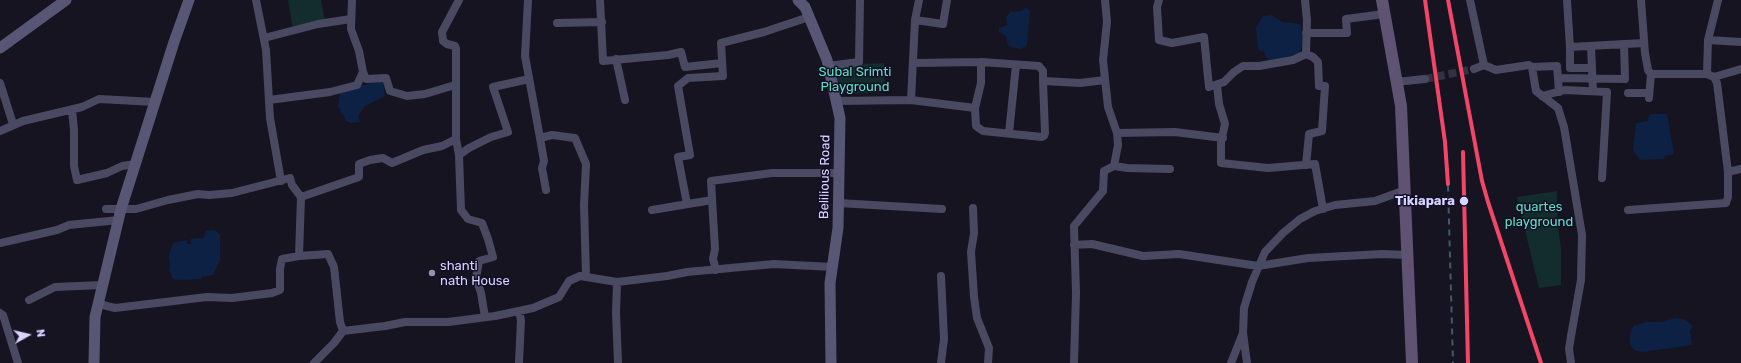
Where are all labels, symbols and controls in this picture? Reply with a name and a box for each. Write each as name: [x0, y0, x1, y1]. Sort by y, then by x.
park label: Subal Srimti Playground: [818, 64, 892, 95]
street label: Belilious Road: [816, 135, 834, 219]
place label: Tikiapara: [1395, 193, 1455, 209]
marker: Tikiapara: [1458, 195, 1470, 207]
park label: quartes playground: [1505, 199, 1573, 230]
place label: shanti nath House: [440, 258, 510, 289]
marker: shanti nath House: [427, 268, 437, 278]
north arrow: [8, 315, 48, 355]
text: N: [33, 328, 47, 338]

